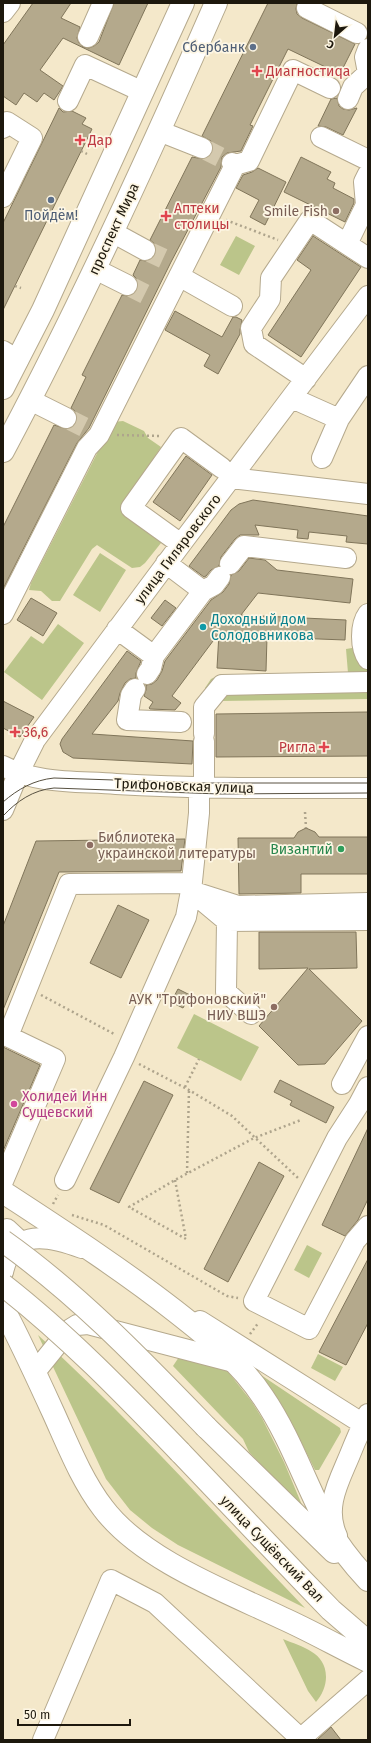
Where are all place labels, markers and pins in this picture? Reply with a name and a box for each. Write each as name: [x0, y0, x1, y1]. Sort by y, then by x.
place label: Сбербанк: [182, 39, 246, 56]
marker: Сбербанк: [248, 42, 258, 52]
place label: Диагностиqа: [265, 63, 350, 80]
marker: Диагностиqа: [251, 65, 263, 77]
place label: Дар: [87, 132, 113, 149]
marker: Дар: [75, 135, 85, 145]
marker: Пойдём!: [46, 195, 56, 205]
place label: Аптеки столицы: [174, 200, 230, 233]
place label: Smile Fish: [264, 203, 328, 220]
marker: Smile Fish: [331, 206, 341, 216]
place label: Пойдём!: [24, 207, 78, 224]
marker: Аптеки столицы: [161, 211, 171, 221]
place label: Доходный дом Солодовникова: [210, 611, 314, 644]
marker: Доходный дом Солодовникова: [198, 622, 208, 632]
place label: 36,6: [23, 724, 48, 741]
marker: 36,6: [10, 727, 20, 737]
place label: Ригла: [279, 739, 316, 756]
marker: Ригла: [319, 742, 329, 752]
place label: Библиотека украинской литературы: [98, 829, 256, 862]
marker: Библиотека украинской литературы: [85, 840, 95, 850]
place label: Византий: [270, 841, 333, 858]
marker: Византий: [336, 844, 346, 854]
place label: АУК "Трифоновский" НИУ ВШЭ: [129, 991, 266, 1024]
marker: АУК "Трифоновский" НИУ ВШЭ: [269, 1002, 279, 1012]
place label: Холидей Инн Сущевский: [22, 1088, 108, 1121]
marker: Холидей Инн Сущевский: [9, 1099, 19, 1109]

